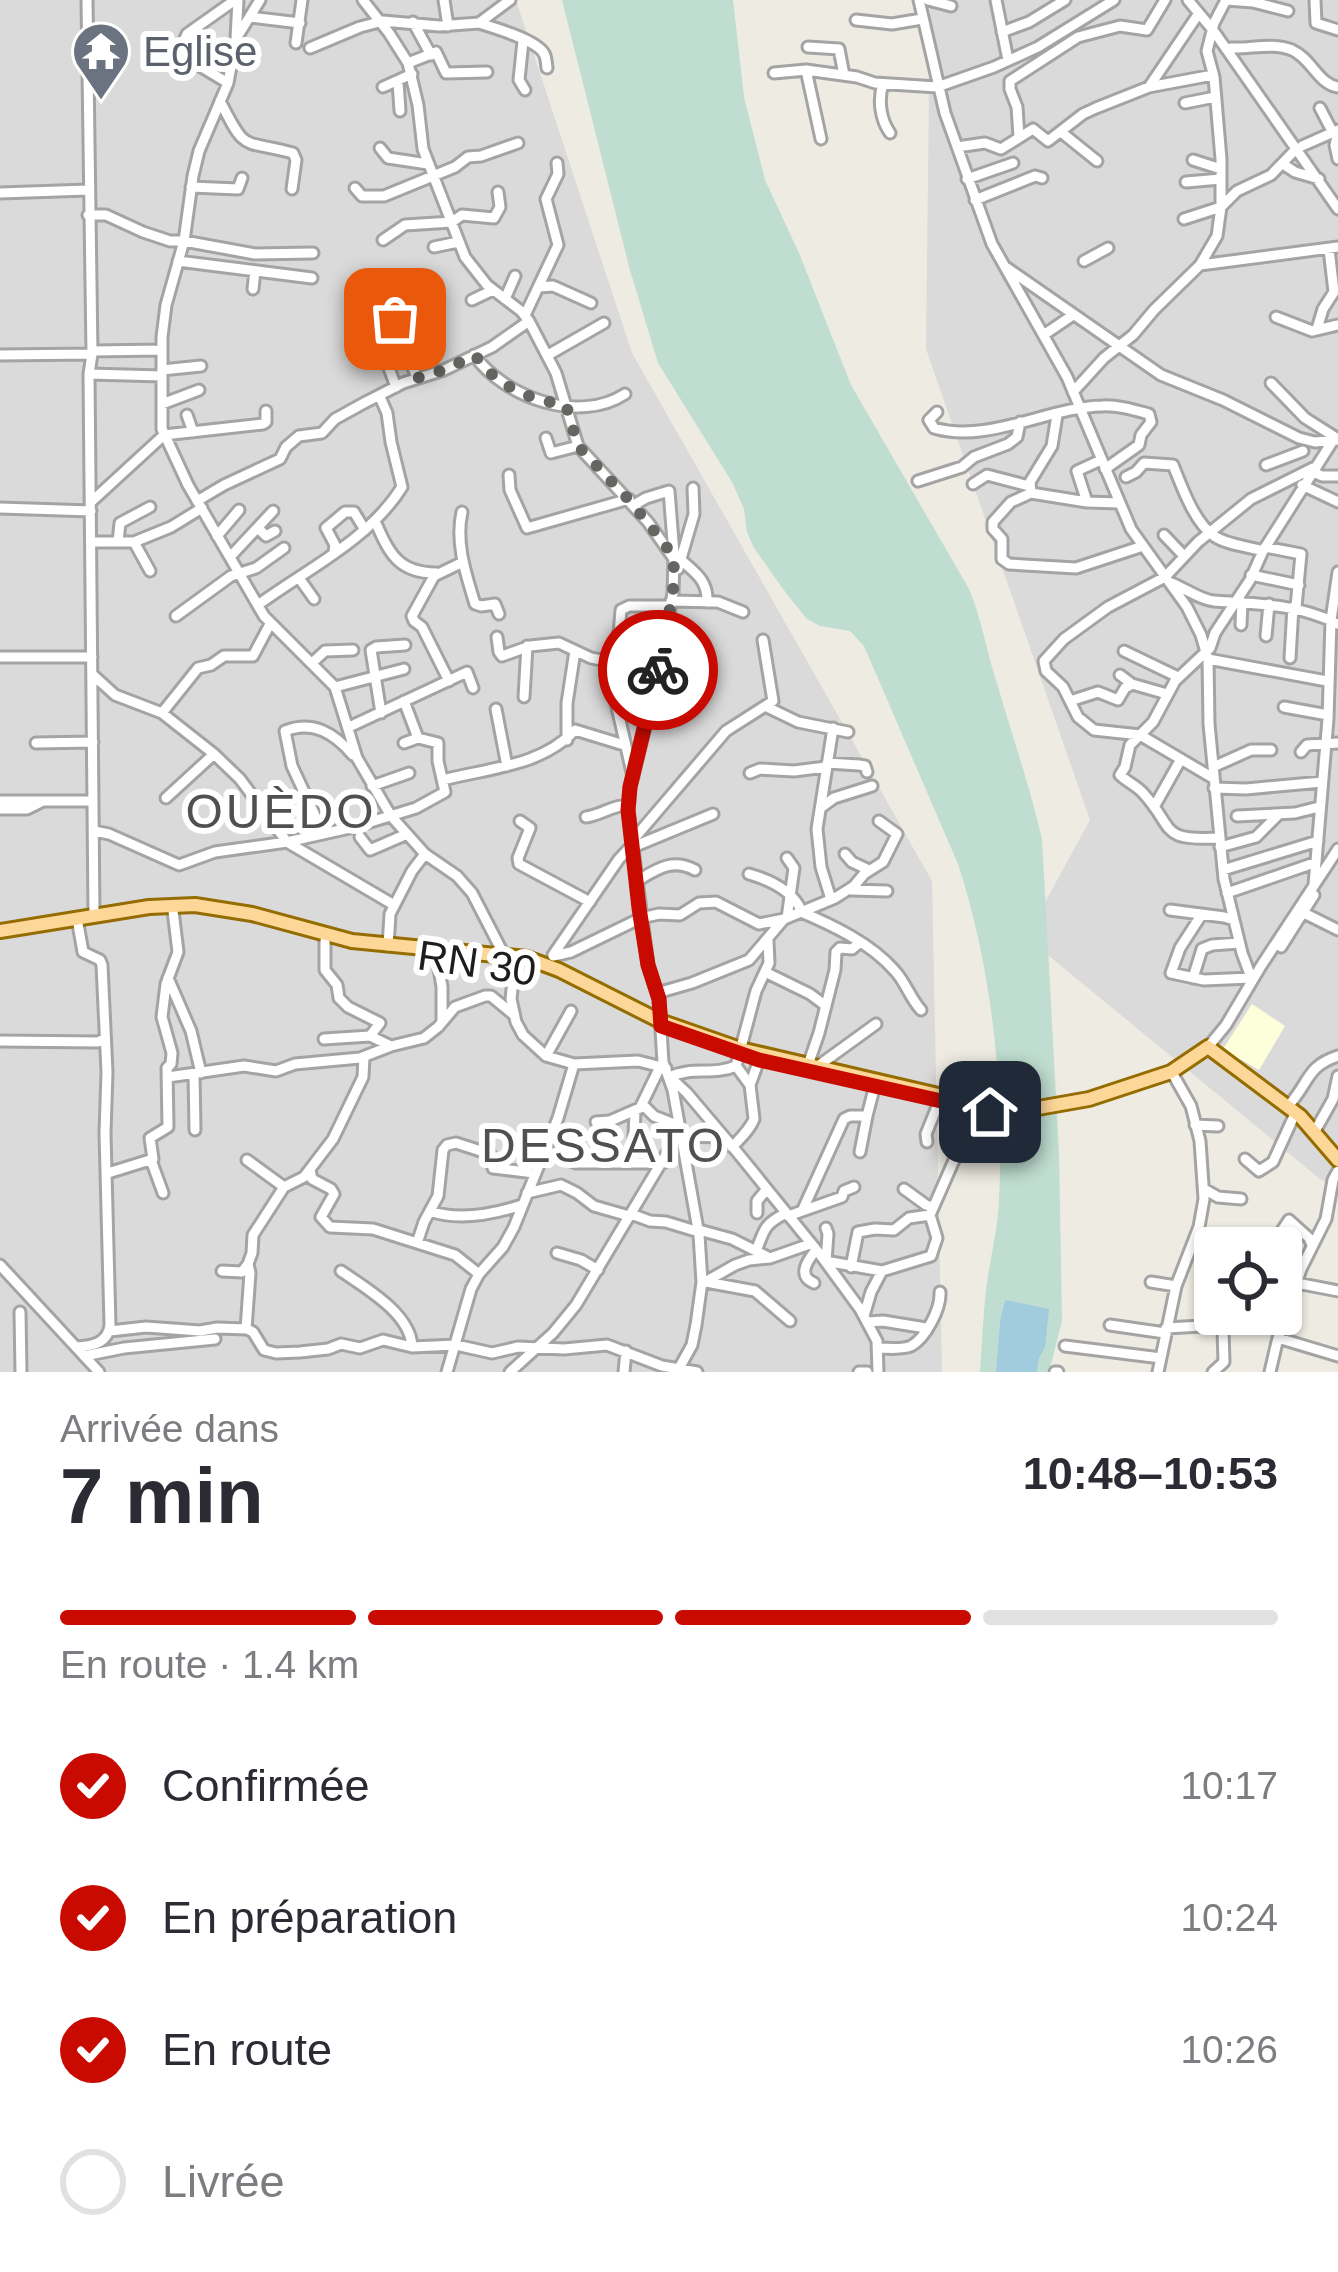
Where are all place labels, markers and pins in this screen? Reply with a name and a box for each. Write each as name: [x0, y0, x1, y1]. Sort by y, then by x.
temple icon: Eglise: [70, 20, 132, 102]
place label: Eglise: [143, 28, 257, 75]
pin: [344, 268, 446, 370]
pin: [939, 1061, 1041, 1163]

